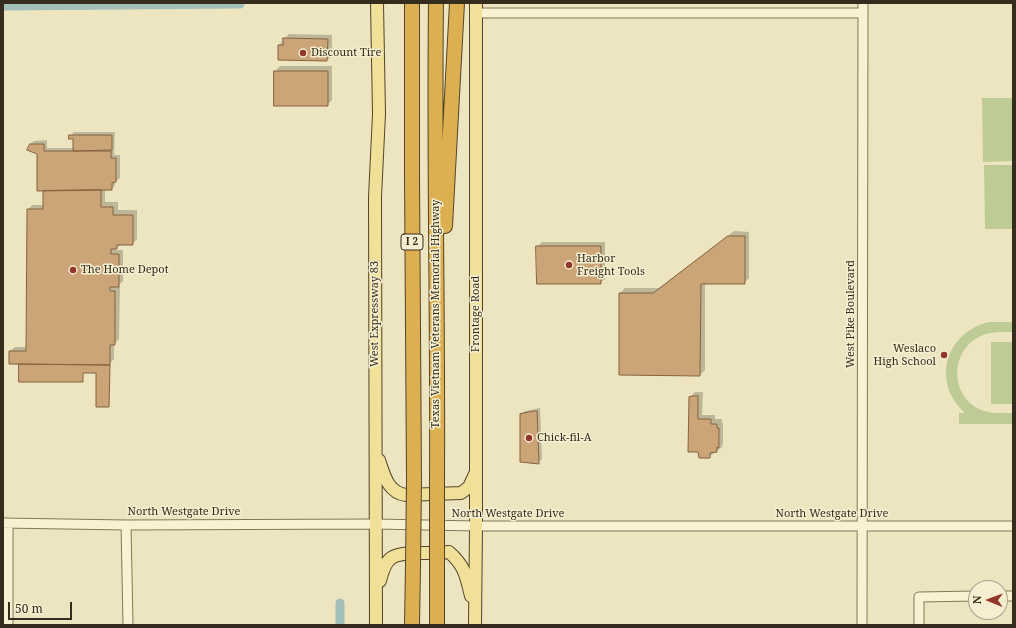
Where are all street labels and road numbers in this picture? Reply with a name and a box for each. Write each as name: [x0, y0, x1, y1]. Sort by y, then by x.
street label: Texas Vietnam Veterans Memorial Highway: [429, 199, 443, 429]
road number: I 2: [401, 234, 423, 250]
street label: West Pike Boulevard: [844, 260, 858, 368]
street label: West Expressway 83: [368, 261, 382, 367]
street label: Frontage Road: [469, 276, 483, 352]
street label: North Westgate Drive: [128, 505, 240, 519]
street label: North Westgate Drive: [452, 507, 564, 521]
street label: North Westgate Drive: [776, 507, 888, 521]

